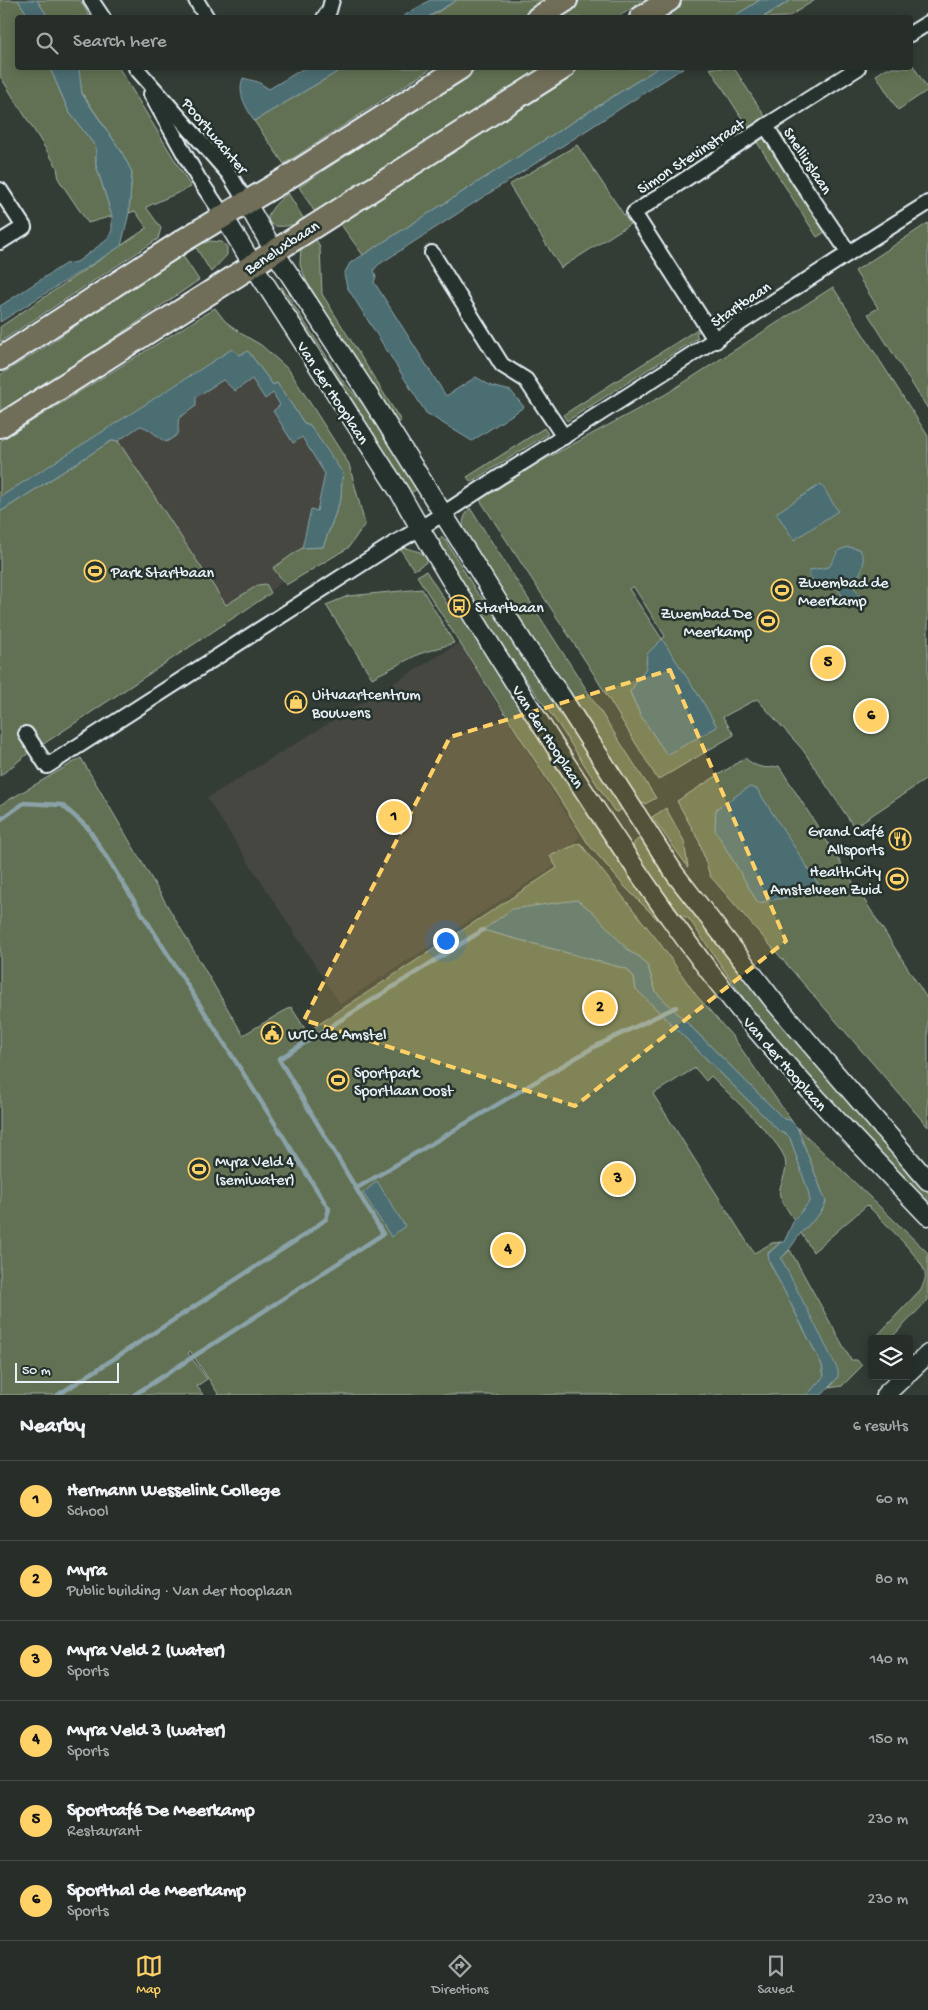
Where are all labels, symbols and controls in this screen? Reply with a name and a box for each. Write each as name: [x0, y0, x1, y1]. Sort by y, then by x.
search box: [15, 15, 913, 70]
icon: search: [33, 29, 61, 57]
text: Search here: [73, 31, 167, 54]
street label: Poortwachter: [175, 95, 251, 180]
street label: Simon Stevinstraat: [634, 115, 751, 200]
street label: Snelliuslaan: [777, 125, 835, 199]
street label: Beneluxbaan: [241, 217, 324, 281]
street label: Startbaan: [708, 279, 776, 333]
street label: Van der Hooplaan: [290, 338, 372, 449]
sports icon: Park Startbaan: [83, 559, 107, 583]
place label: Park Startbaan: [110, 565, 215, 584]
place label: Zwembad de Meerkamp: [798, 575, 889, 612]
sports icon: Zwembad de Meerkamp: [770, 578, 794, 602]
bus stop icon: Startbaan: [447, 594, 471, 618]
place label: Startbaan: [475, 600, 544, 619]
place label: Zwembad De Meerkamp: [660, 606, 753, 643]
sports icon: Zwembad De Meerkamp: [756, 609, 780, 633]
pin: 5: [812, 644, 844, 682]
street label: Van der Hooplaan: [505, 682, 587, 793]
place label: Uitvaartcentrum Bouwens: [311, 687, 421, 724]
shop icon: Uitvaartcentrum Bouwens: [284, 690, 308, 714]
pin: 6: [855, 697, 887, 735]
pin: 1: [378, 798, 410, 836]
place label: Grand Café Allsports: [808, 824, 885, 861]
restaurant icon: Grand Café Allsports: [888, 827, 912, 851]
place label: HealthCity Amstelveen Zuid: [770, 864, 883, 901]
sports icon: HealthCity Amstelveen Zuid: [885, 867, 909, 891]
your location: [433, 928, 459, 954]
pin: 2: [584, 989, 616, 1027]
street label: Van der Hooplaan: [737, 1013, 830, 1117]
public building icon: WTC de Amstel: [260, 1021, 284, 1045]
place label: WTC de Amstel: [288, 1027, 387, 1046]
place label: Sportpark Sportlaan Oost: [354, 1065, 454, 1102]
sports icon: Sportpark Sportlaan Oost: [326, 1068, 350, 1092]
place label: Myra Veld 4 (semiwater): [215, 1154, 295, 1191]
sports icon: Myra Veld 4 (semiwater): [187, 1157, 211, 1181]
pin: 3: [602, 1160, 634, 1198]
pin: 4: [492, 1231, 524, 1269]
map controls: [868, 1335, 913, 1380]
button: layers: [868, 1335, 913, 1380]
scale bar: [15, 1360, 119, 1383]
text: 50 m: [22, 1363, 51, 1380]
text: Nearby: [20, 1415, 85, 1440]
text: 6 results: [853, 1418, 908, 1437]
text: Hermann Wesselink College: [67, 1480, 280, 1503]
text: 1: [33, 1491, 39, 1510]
text: 60 m: [876, 1491, 908, 1510]
text: School: [67, 1503, 109, 1522]
text: Myra: [67, 1560, 107, 1583]
text: 2: [32, 1571, 40, 1590]
text: 80 m: [875, 1571, 908, 1590]
text: Public building · Van der Hooplaan: [67, 1583, 292, 1602]
text: Myra Veld 2 (water): [67, 1640, 226, 1663]
text: 3: [32, 1651, 40, 1670]
text: 140 m: [870, 1651, 908, 1670]
text: Sports: [67, 1663, 109, 1682]
text: Myra Veld 3 (water): [67, 1720, 226, 1743]
text: 4: [32, 1731, 40, 1750]
text: 150 m: [869, 1731, 908, 1750]
text: Sports: [67, 1743, 109, 1762]
text: Sportcafé De Meerkamp: [67, 1800, 255, 1823]
text: 5: [32, 1811, 40, 1830]
text: 230 m: [868, 1811, 908, 1830]
text: Restaurant: [67, 1823, 141, 1842]
text: Sporthal de Meerkamp: [67, 1880, 246, 1903]
text: 6: [32, 1891, 40, 1910]
text: 230 m: [868, 1891, 908, 1910]
text: Sports: [67, 1903, 109, 1922]
tab: Map: [135, 1952, 163, 1999]
tab: Directions: [432, 1952, 489, 1999]
tab: Saved: [758, 1952, 793, 1999]

